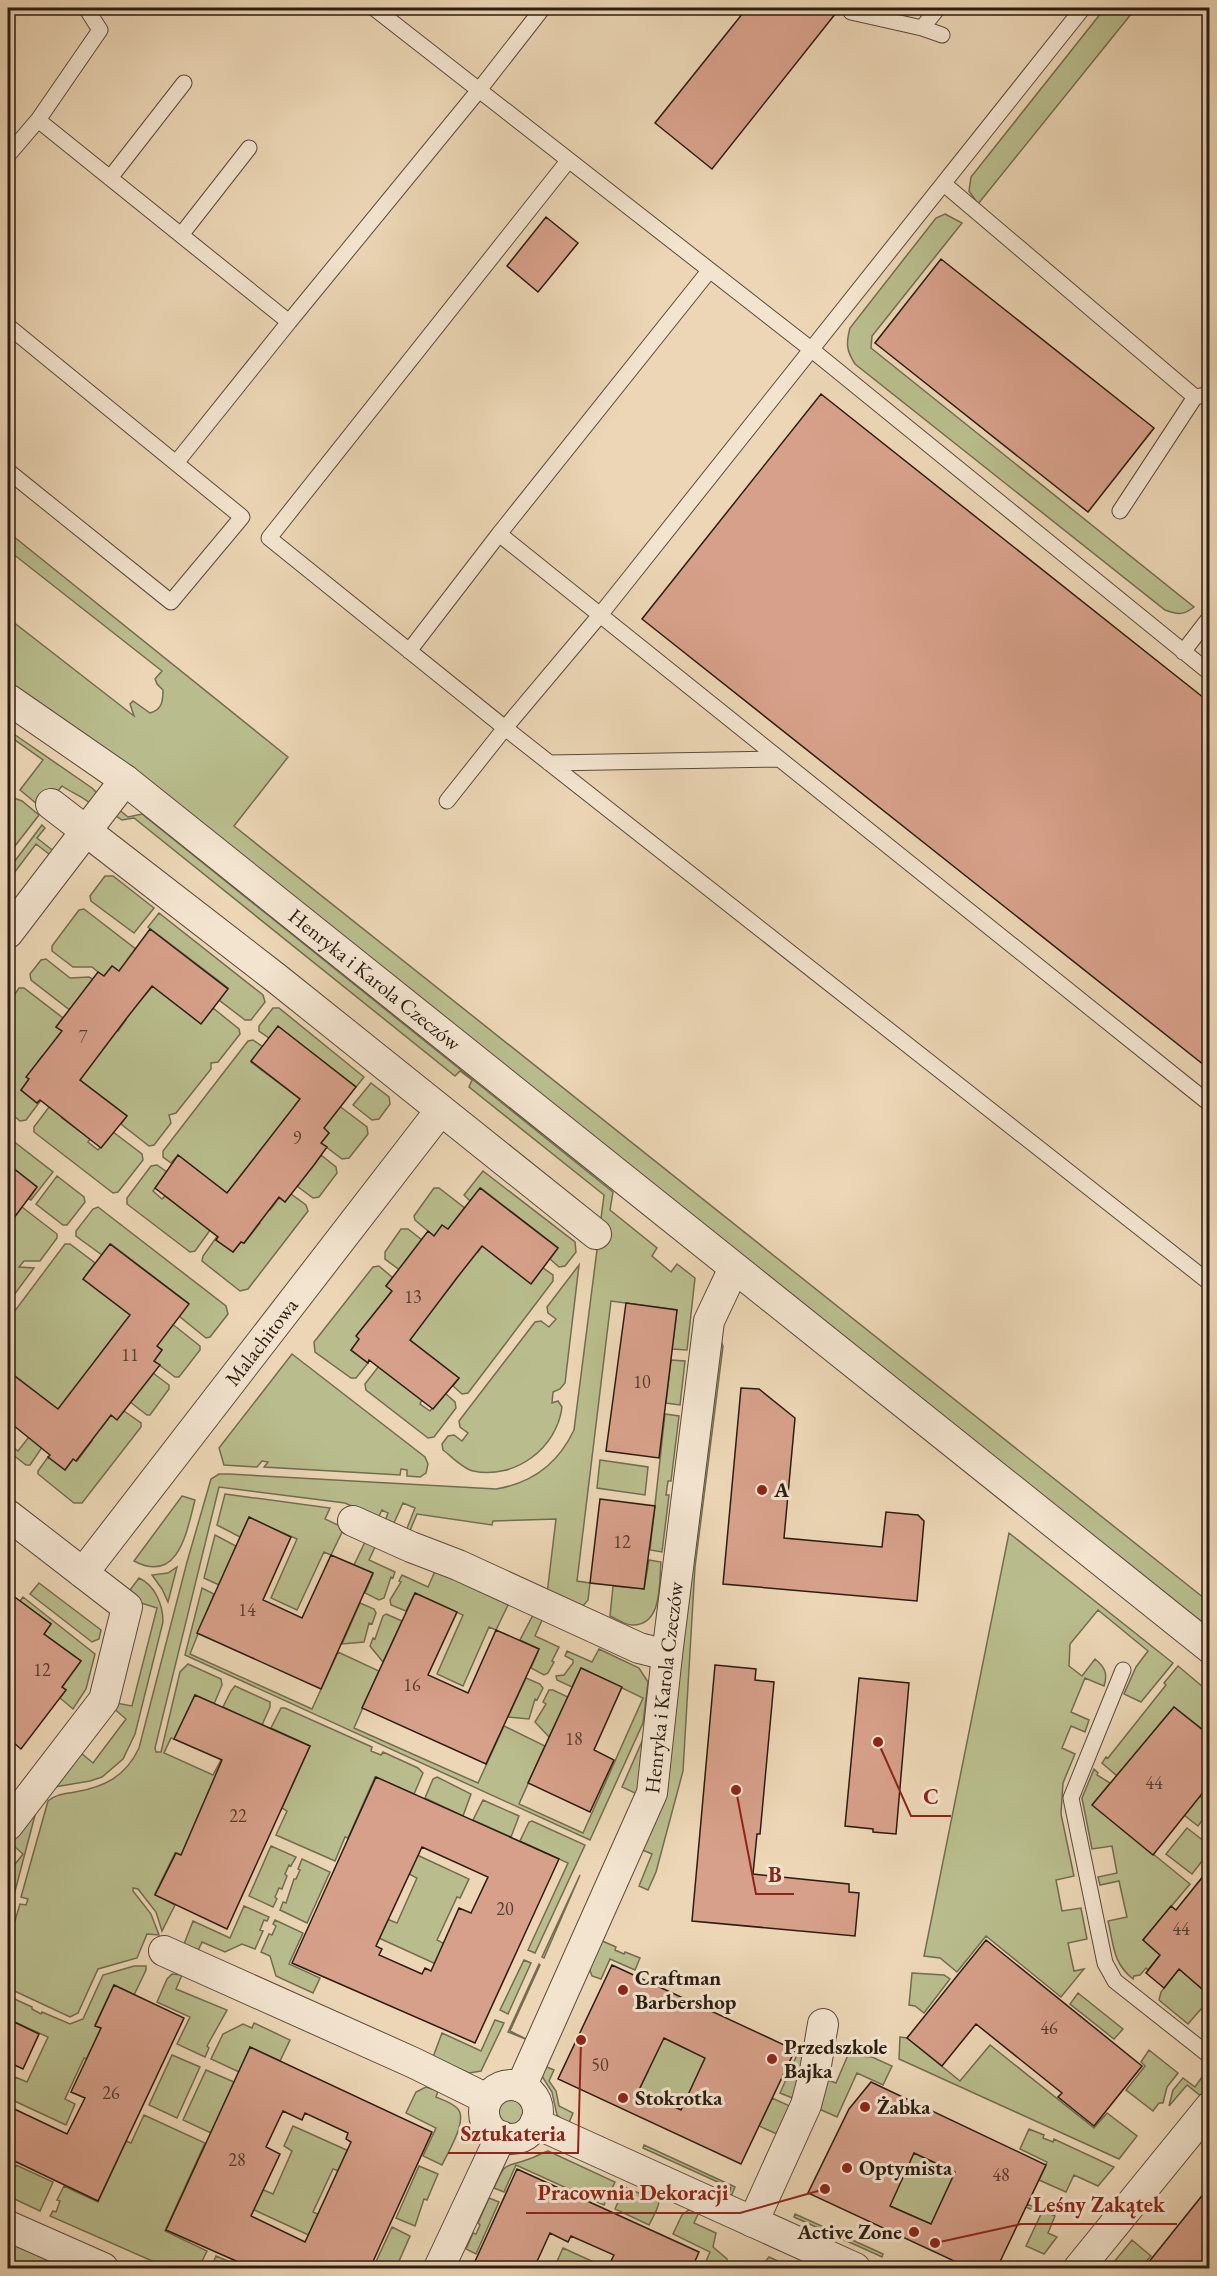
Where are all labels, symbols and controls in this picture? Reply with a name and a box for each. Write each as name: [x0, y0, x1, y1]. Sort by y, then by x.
street label: Henryka i Karola Czeczów: [283, 902, 467, 1057]
house number: 7: [79, 1025, 88, 1048]
house number: 9: [293, 1126, 302, 1149]
house number: 13: [404, 1285, 422, 1308]
street label: Malachitowa: [219, 1292, 304, 1391]
house number: 11: [121, 1343, 139, 1366]
house number: 10: [633, 1370, 651, 1393]
place label: A: [773, 1476, 790, 1503]
marker: A: [755, 1483, 769, 1497]
house number: 12: [613, 1530, 631, 1553]
street label: Henryka i Karola Czeczów: [638, 1579, 689, 1795]
house number: 14: [238, 1598, 256, 1621]
house number: 12: [33, 1658, 51, 1681]
house number: 16: [403, 1673, 421, 1696]
house number: 18: [565, 1727, 583, 1750]
house number: 44: [1145, 1771, 1163, 1794]
callout: C: [911, 1776, 951, 1816]
text: C: [923, 1782, 939, 1811]
house number: 22: [229, 1804, 247, 1827]
callout: B: [756, 1854, 794, 1894]
text: B: [768, 1860, 782, 1889]
house number: 20: [496, 1897, 514, 1920]
house number: 44: [1172, 1917, 1190, 1940]
place label: Craftman Barbershop: [635, 1964, 737, 2015]
marker: Craftman Barbershop: [616, 1983, 630, 1997]
house number: 46: [1040, 2016, 1058, 2039]
place label: Przedszkole Bajka: [784, 2033, 888, 2084]
marker: Przedszkole Bajka: [765, 2052, 779, 2066]
house number: 50: [591, 2053, 609, 2076]
house number: 26: [102, 2081, 120, 2104]
place label: Stokrotka: [635, 2084, 723, 2111]
marker: Stokrotka: [616, 2091, 630, 2105]
place label: Żabka: [877, 2093, 931, 2120]
marker: Żabka: [858, 2100, 872, 2114]
callout: Sztukateria: [448, 2113, 578, 2153]
text: Sztukateria: [460, 2119, 566, 2148]
house number: 28: [228, 2148, 246, 2171]
place label: Optymista: [859, 2154, 953, 2181]
marker: Optymista: [840, 2161, 854, 2175]
house number: 48: [992, 2163, 1010, 2186]
callout: Pracownia Dekoracji: [526, 2173, 740, 2213]
text: Pracownia Dekoracji: [538, 2178, 729, 2207]
callout: Leśny Zakątek: [1021, 2184, 1177, 2224]
text: Leśny Zakątek: [1033, 2190, 1166, 2219]
place label: Active Zone: [796, 2218, 902, 2245]
marker: Active Zone: [907, 2225, 921, 2239]

